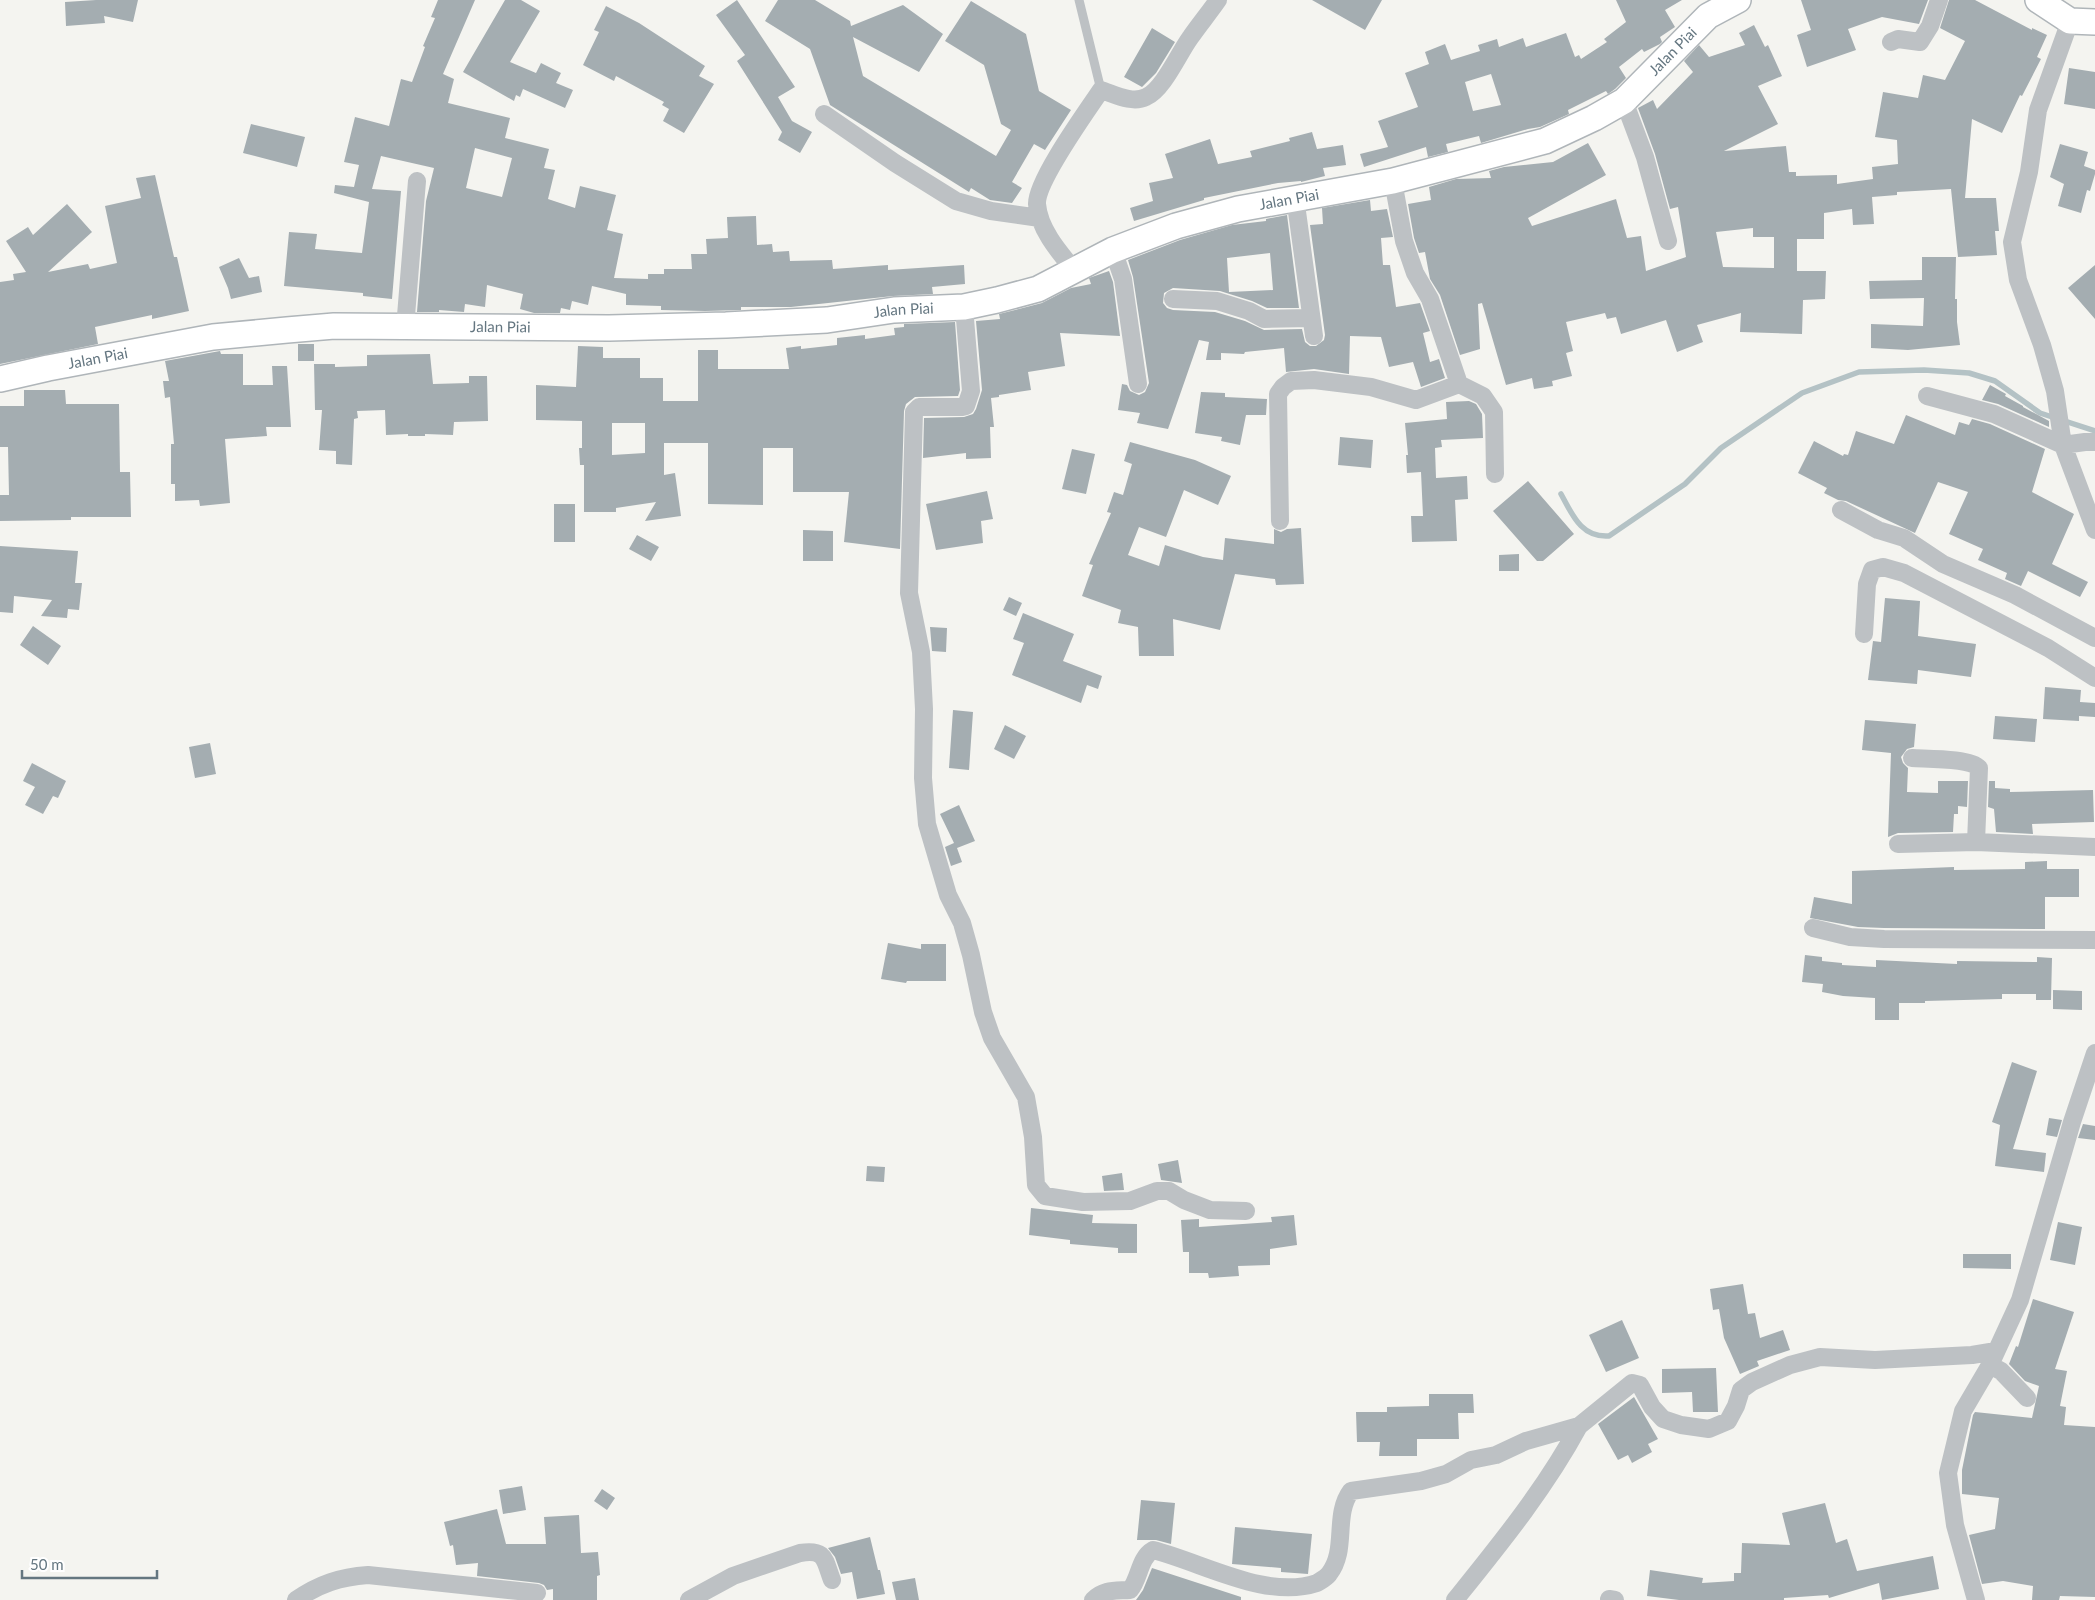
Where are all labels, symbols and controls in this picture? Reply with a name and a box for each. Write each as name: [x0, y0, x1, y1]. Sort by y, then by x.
street label: Jalan Piai: [1645, 23, 1700, 79]
street label: Jalan Piai: [1258, 185, 1320, 213]
street label: Jalan Piai: [872, 298, 934, 321]
street label: Jalan Piai: [470, 317, 531, 335]
street label: Jalan Piai: [66, 343, 129, 372]
scale bar: [22, 1548, 158, 1580]
text: 50 m: [30, 1555, 64, 1573]

